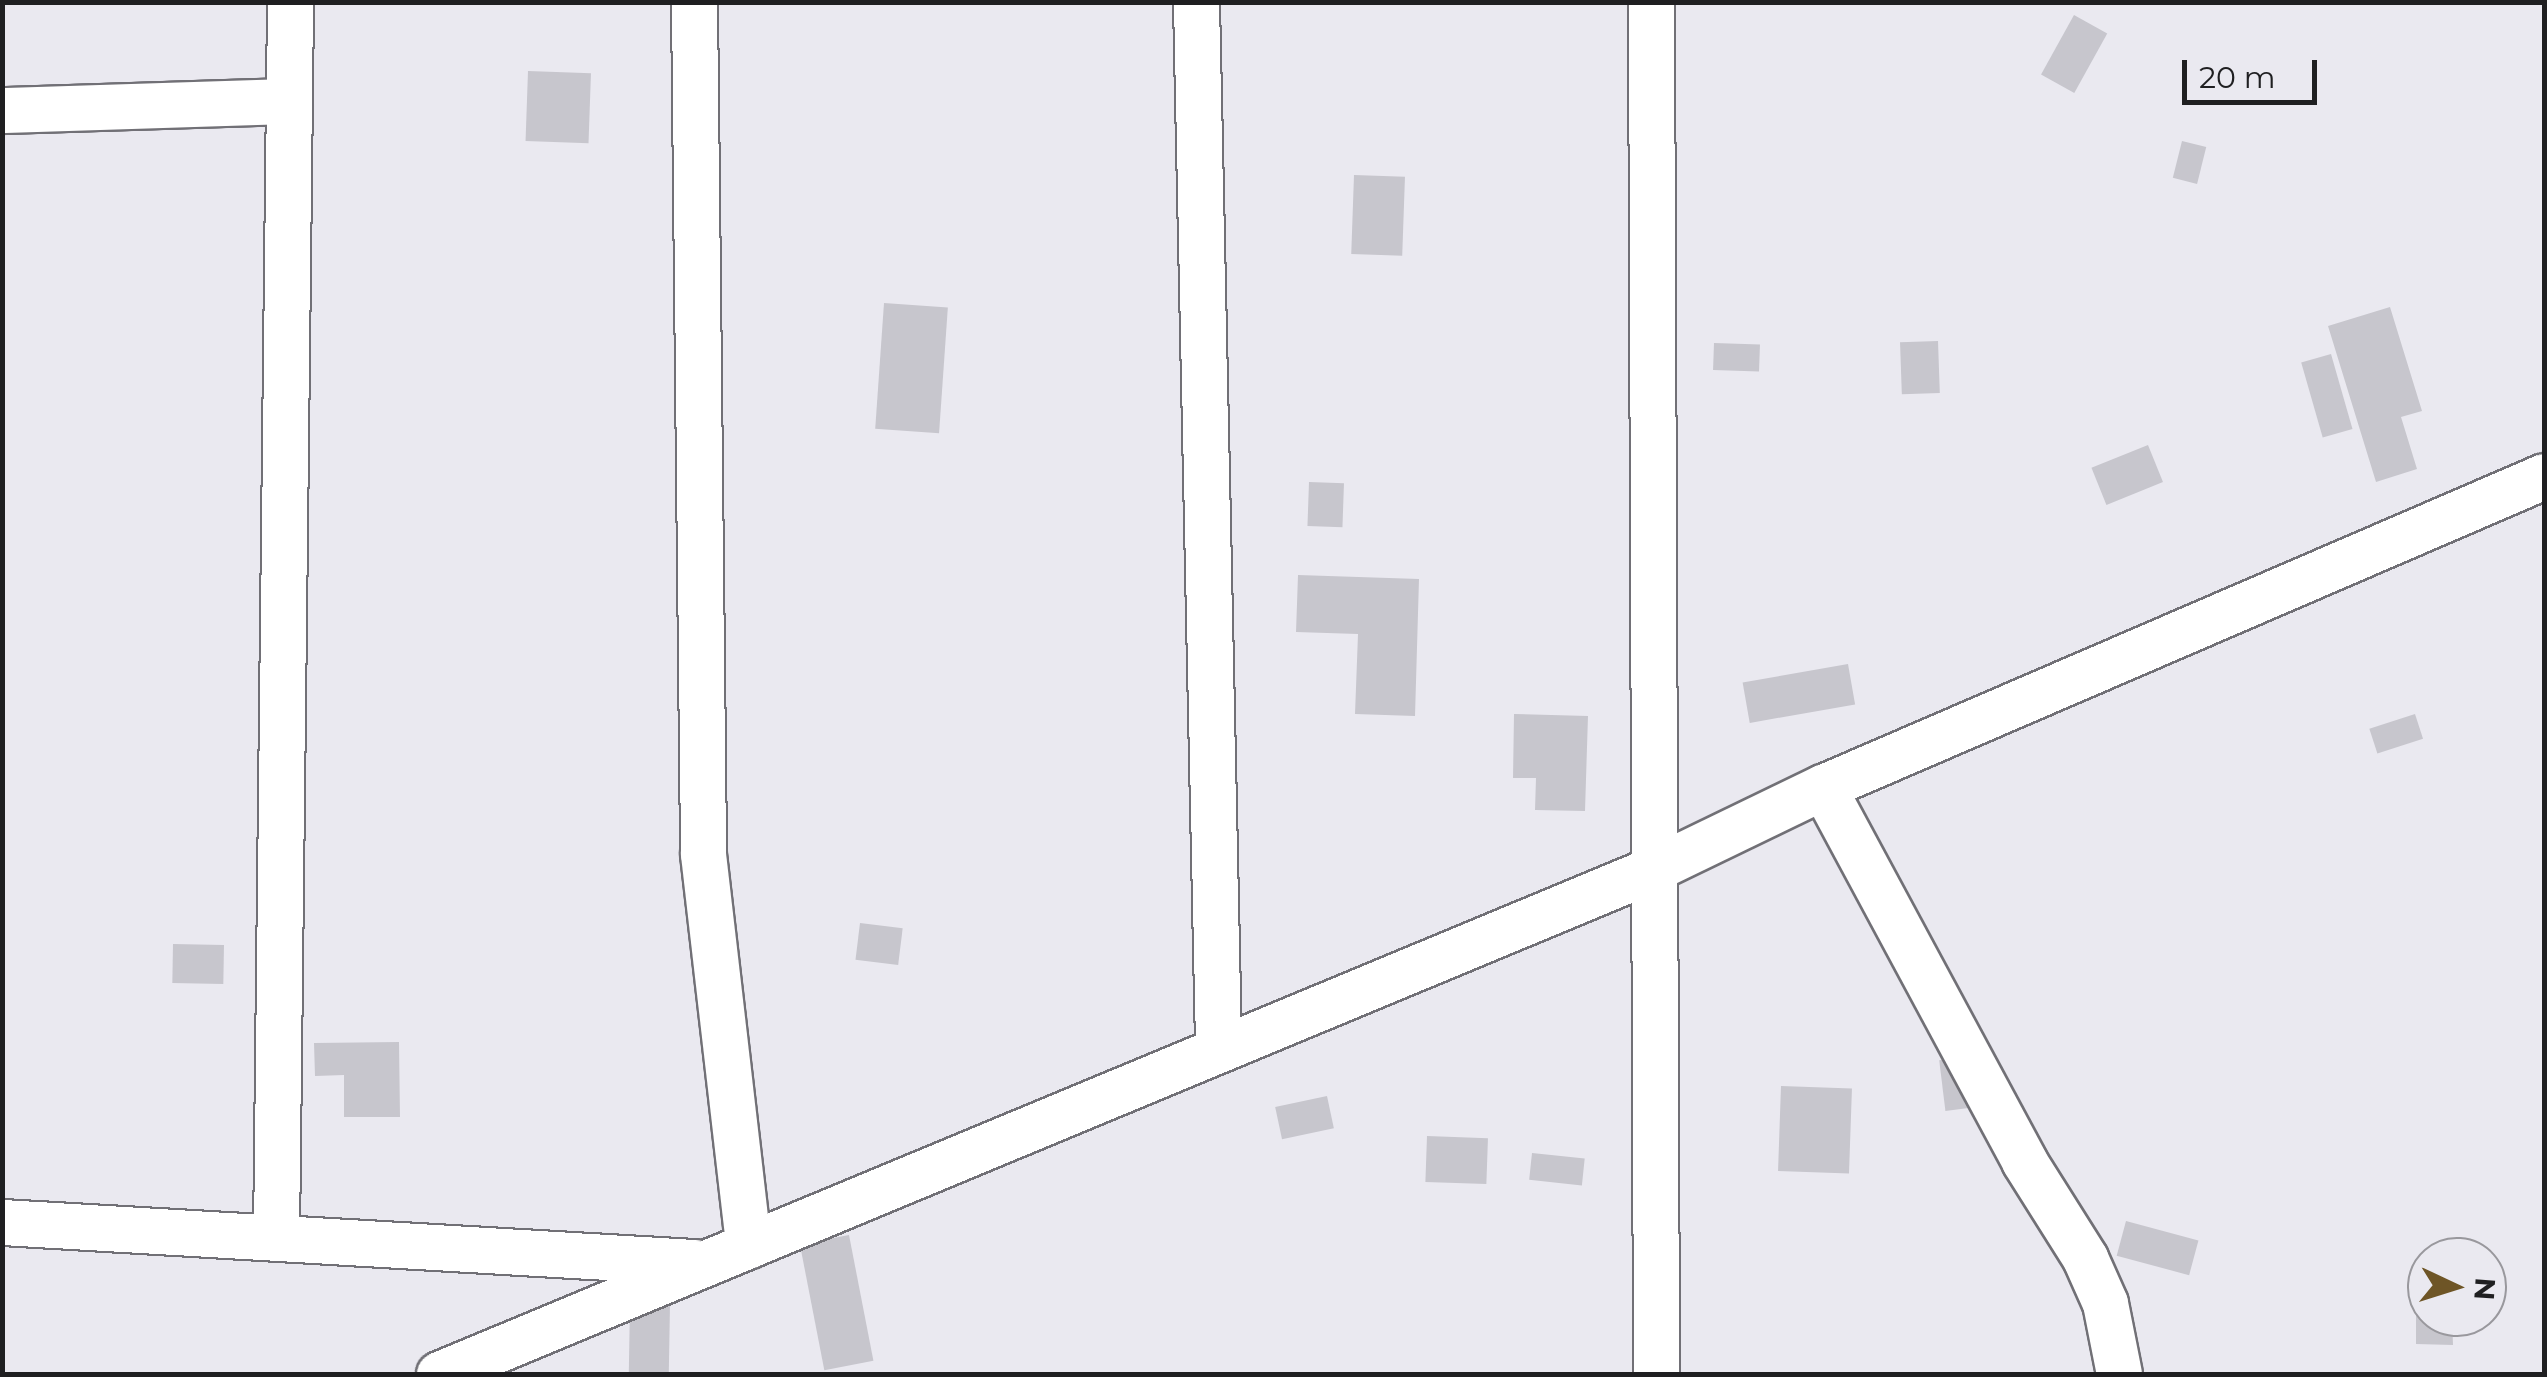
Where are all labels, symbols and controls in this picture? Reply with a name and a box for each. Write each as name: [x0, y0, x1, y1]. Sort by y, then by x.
scale bar: [2187, 40, 2322, 102]
text: 20 m: [2199, 59, 2276, 96]
north arrow: [2407, 1237, 2507, 1337]
text: N: [2467, 1276, 2503, 1301]

